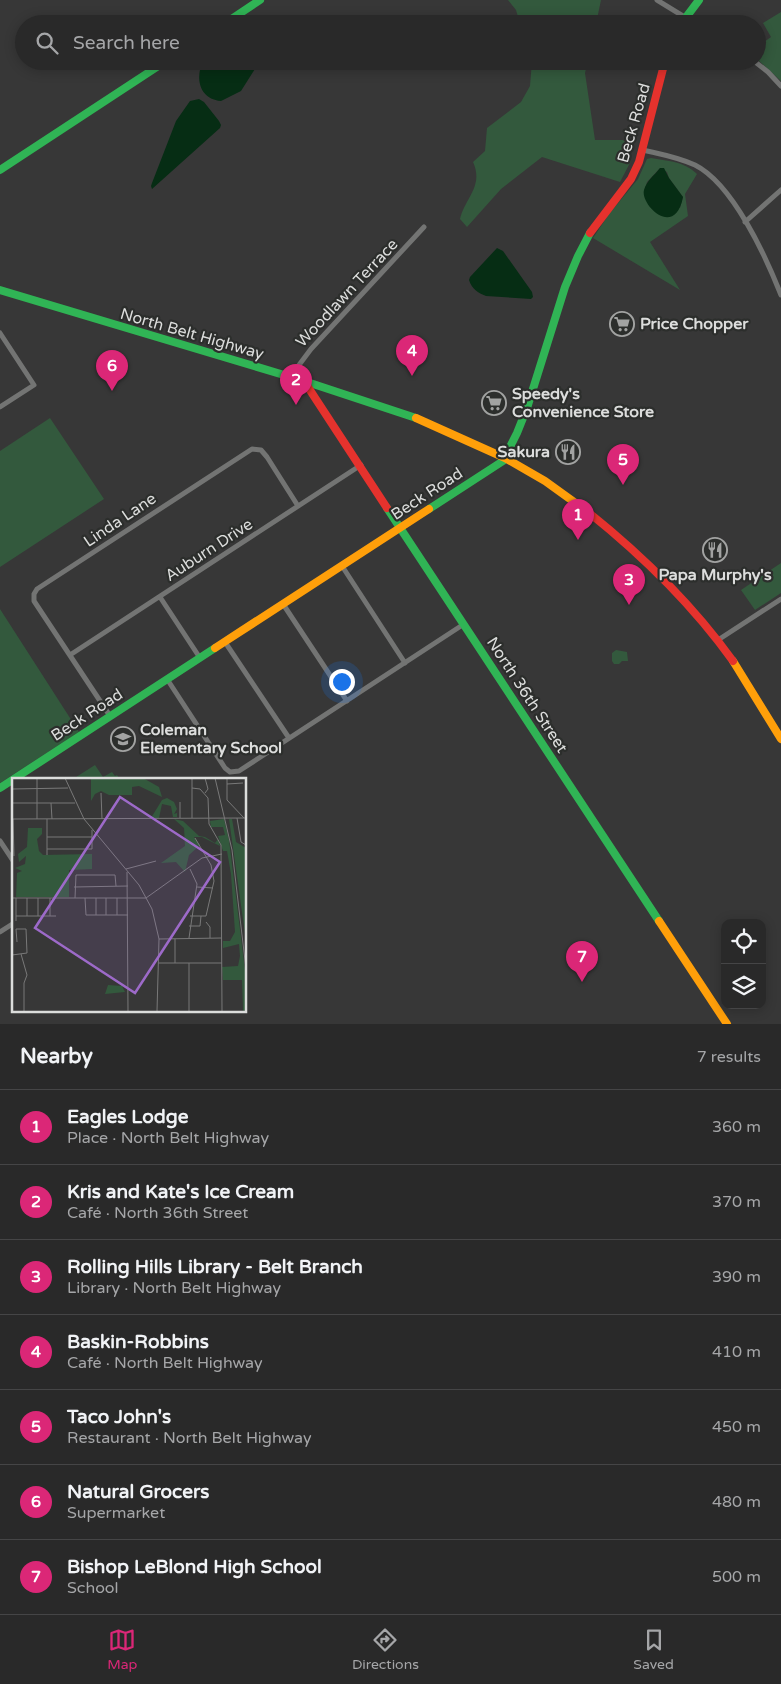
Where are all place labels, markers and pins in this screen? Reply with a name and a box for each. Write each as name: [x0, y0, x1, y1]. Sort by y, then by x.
supermarket icon: Price Chopper: [609, 311, 635, 337]
place label: Price Chopper: [640, 314, 749, 334]
pin: 4: [396, 335, 428, 376]
pin: 6: [96, 350, 128, 391]
pin: 2: [280, 364, 312, 405]
place label: Speedy's Convenience Store: [512, 384, 654, 422]
supermarket icon: Speedy's Convenience Store: [481, 390, 507, 416]
restaurant icon: Sakura: [555, 439, 581, 465]
place label: Sakura: [498, 442, 550, 462]
pin: 5: [607, 444, 639, 485]
pin: 1: [562, 499, 594, 540]
restaurant icon: Papa Murphy's: [702, 537, 728, 563]
pin: 3: [613, 564, 645, 605]
place label: Papa Murphy's: [658, 565, 772, 585]
place label: Coleman Elementary School: [140, 720, 282, 758]
school or university icon: Coleman Elementary School: [110, 726, 136, 752]
pin: 7: [566, 941, 598, 982]

